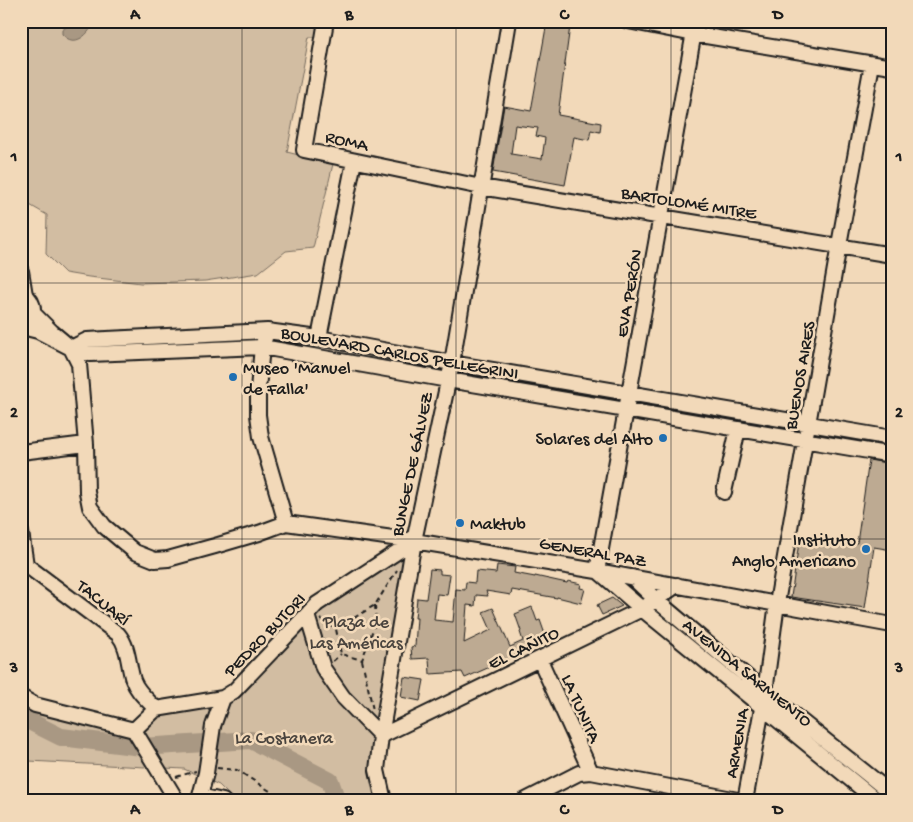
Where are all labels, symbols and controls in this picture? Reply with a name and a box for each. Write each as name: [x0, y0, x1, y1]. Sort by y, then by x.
text: A: [129, 7, 141, 26]
text: B: [344, 7, 354, 26]
text: C: [559, 7, 570, 26]
text: D: [771, 7, 784, 26]
street label: ROMA: [323, 128, 371, 158]
text: 1: [10, 149, 17, 168]
text: 1: [895, 149, 902, 168]
street label: BARTOLOMÉ MITRE: [618, 183, 759, 226]
street label: EVA PERÓN: [612, 248, 649, 339]
street label: BUENOS AIRES: [781, 319, 821, 432]
street label: BOULEVARD CARLOS PELLEGRINI: [278, 323, 520, 386]
place label: Museo 'Manuel de Falla': [243, 359, 351, 401]
marker: Museo 'Manuel de Falla': [227, 371, 239, 383]
street label: BUNGE DE GÁLVEZ: [387, 390, 439, 539]
text: 2: [10, 405, 18, 424]
text: 2: [895, 405, 903, 424]
place label: Solares del Alto: [535, 430, 653, 451]
marker: Solares del Alto: [657, 432, 669, 444]
place label: Maktub: [470, 515, 526, 536]
marker: Maktub: [454, 517, 466, 529]
place label: Instituto Anglo Americano: [732, 531, 856, 573]
street label: GENERAL PAZ: [537, 534, 648, 573]
marker: Instituto Anglo Americano: [860, 543, 872, 555]
street label: TACUARÍ: [71, 576, 134, 632]
street label: PEDRO BUTORI: [220, 589, 311, 683]
park label: Plaza de Las Américas: [309, 613, 404, 655]
street label: AVENIDA SARMIENTO: [677, 615, 816, 733]
street label: EL CAÑITO: [485, 623, 563, 675]
text: 3: [9, 660, 18, 679]
text: 3: [894, 660, 903, 679]
street label: LA TUNITA: [555, 672, 605, 748]
street label: ARMENIA: [722, 706, 755, 780]
park label: La Costanera: [235, 729, 334, 750]
text: A: [129, 802, 141, 821]
text: B: [344, 802, 354, 821]
text: C: [559, 802, 570, 821]
text: D: [771, 802, 784, 821]

